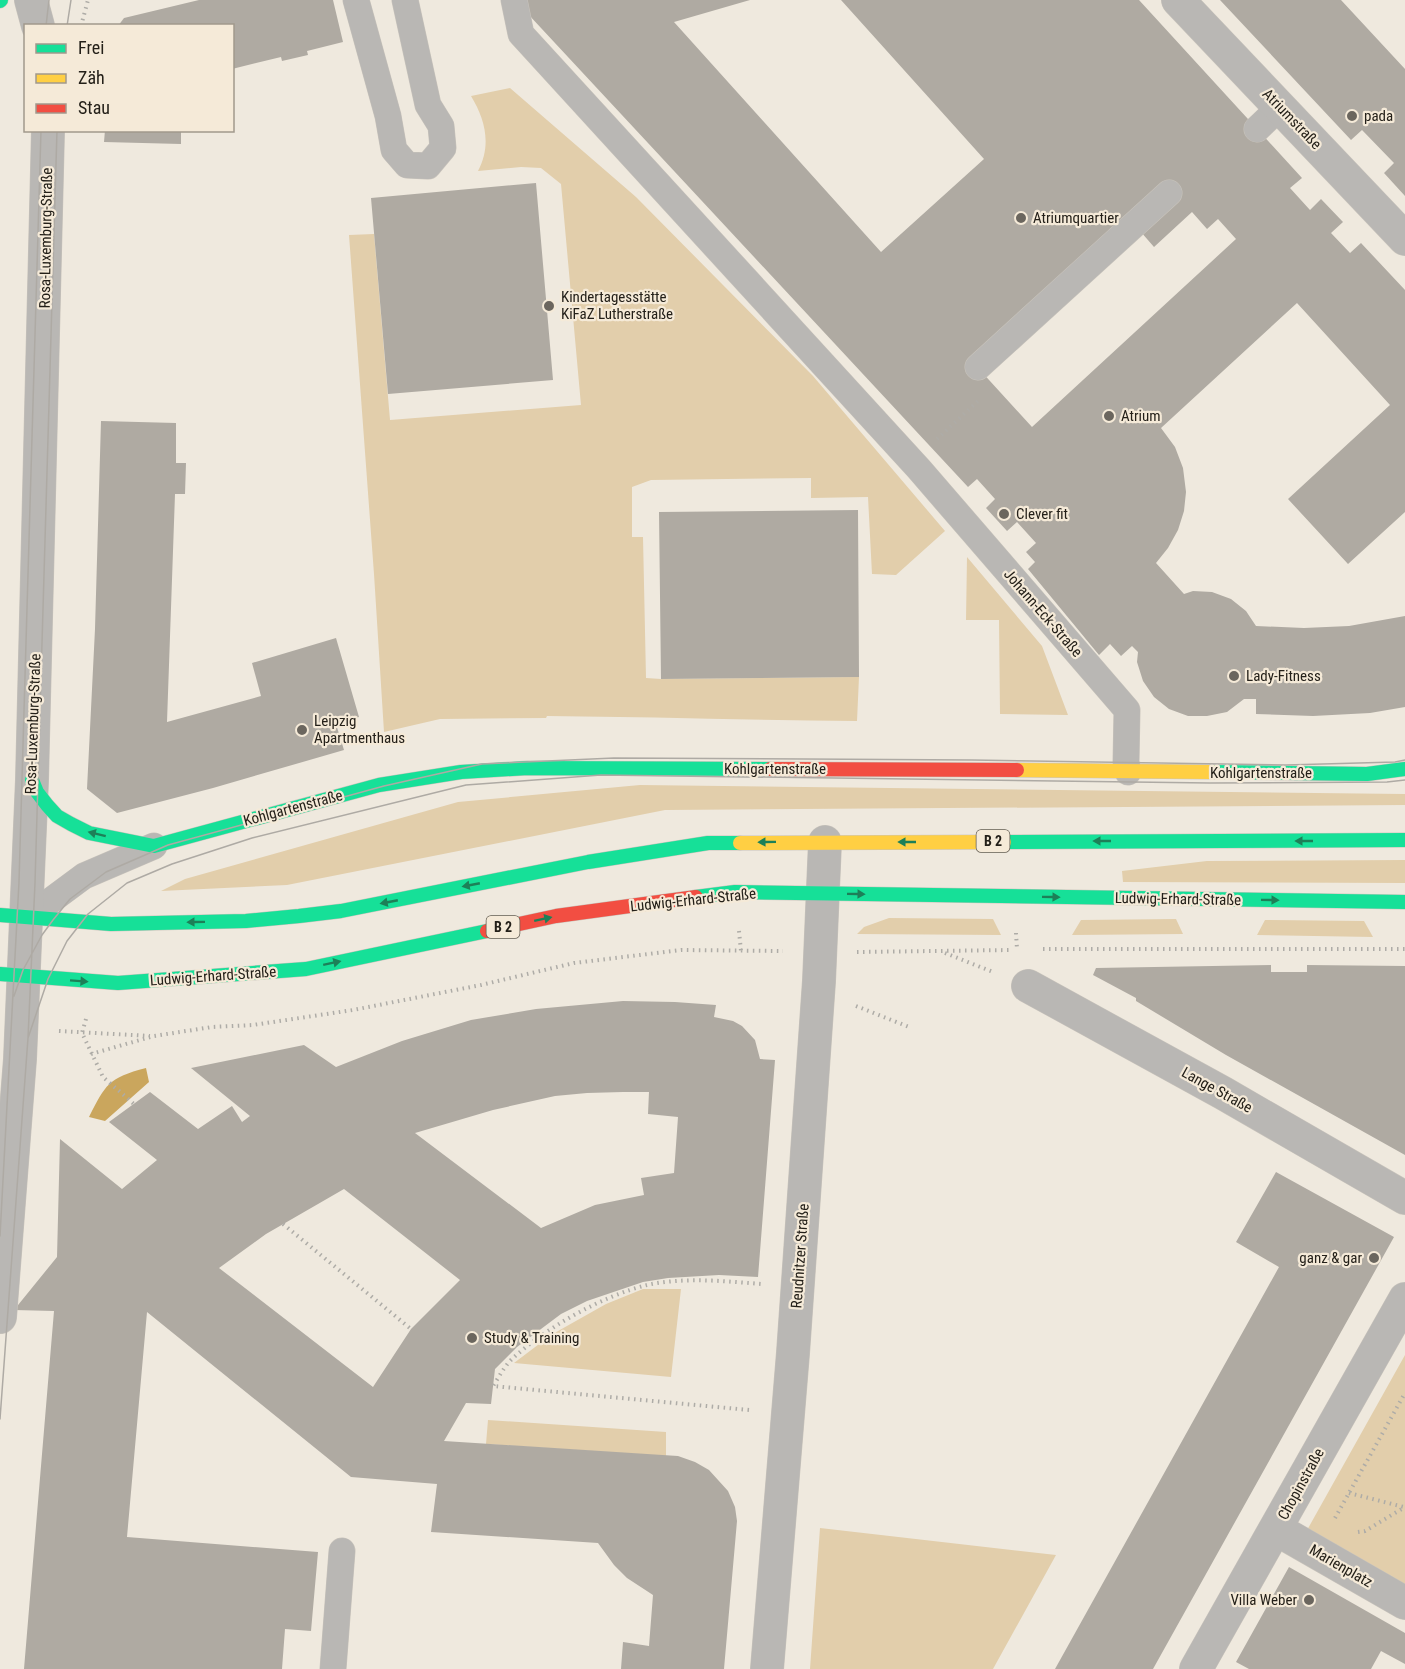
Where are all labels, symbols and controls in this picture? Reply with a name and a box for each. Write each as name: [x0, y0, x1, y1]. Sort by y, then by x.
legend: [24, 24, 234, 132]
text: Frei: [78, 37, 104, 58]
text: Zäh: [78, 67, 105, 88]
street label: Atriumstraße: [1259, 85, 1325, 153]
text: Stau: [78, 97, 110, 118]
place label: pada: [1364, 107, 1393, 125]
marker: pada: [1345, 109, 1359, 123]
street label: Rosa-Luxemburg-Straße: [36, 167, 56, 309]
place label: Atriumquartier: [1033, 209, 1119, 227]
marker: Atriumquartier: [1014, 211, 1028, 225]
place label: Kindertagesstätte KiFaZ Lutherstraße: [561, 288, 673, 323]
marker: Kindertagesstätte KiFaZ Lutherstraße: [542, 299, 556, 313]
place label: Atrium: [1121, 407, 1161, 425]
marker: Atrium: [1102, 409, 1116, 423]
place label: Clever fit: [1016, 505, 1068, 523]
marker: Clever fit: [997, 507, 1011, 521]
street label: Johann-Eck-Straße: [1000, 565, 1086, 661]
street label: Rosa-Luxemburg-Straße: [22, 653, 44, 795]
place label: Lady-Fitness: [1246, 667, 1321, 685]
marker: Lady-Fitness: [1227, 669, 1241, 683]
place label: Leipzig Apartmenthaus: [314, 712, 405, 747]
marker: Leipzig Apartmenthaus: [295, 723, 309, 737]
street label: Kohlgartenstraße: [724, 760, 826, 778]
street label: Kohlgartenstraße: [1210, 764, 1312, 782]
street label: Kohlgartenstraße: [241, 786, 345, 830]
one-way arrow: [87, 829, 106, 839]
road number: B 2: [976, 830, 1010, 852]
one-way arrow: [1093, 836, 1112, 846]
one-way arrow: [1295, 836, 1314, 846]
one-way arrow: [898, 837, 917, 847]
one-way arrow: [757, 838, 776, 847]
one-way arrow: [461, 881, 480, 890]
street label: Ludwig-Erhard-Straße: [629, 884, 757, 916]
one-way arrow: [847, 889, 866, 899]
street label: Ludwig-Erhard-Straße: [1115, 889, 1241, 909]
one-way arrow: [1042, 892, 1061, 902]
one-way arrow: [1260, 895, 1279, 905]
one-way arrow: [380, 897, 398, 907]
one-way arrow: [534, 913, 552, 923]
road number: B 2: [486, 916, 520, 938]
one-way arrow: [186, 917, 205, 927]
one-way arrow: [322, 958, 341, 967]
street label: Ludwig-Erhard-Straße: [149, 963, 277, 989]
one-way arrow: [70, 977, 89, 986]
street label: Lange Straße: [1179, 1063, 1255, 1117]
street label: Reudnitzer Straße: [787, 1203, 813, 1309]
place label: ganz & gar: [1299, 1249, 1362, 1267]
marker: ganz & gar: [1367, 1251, 1381, 1265]
place label: Study & Training: [484, 1329, 579, 1347]
marker: Study & Training: [465, 1331, 479, 1345]
street label: Chopinstraße: [1274, 1445, 1328, 1523]
street label: Marienplatz: [1306, 1541, 1376, 1591]
place label: Villa Weber: [1230, 1591, 1297, 1609]
marker: Villa Weber: [1302, 1593, 1316, 1607]

